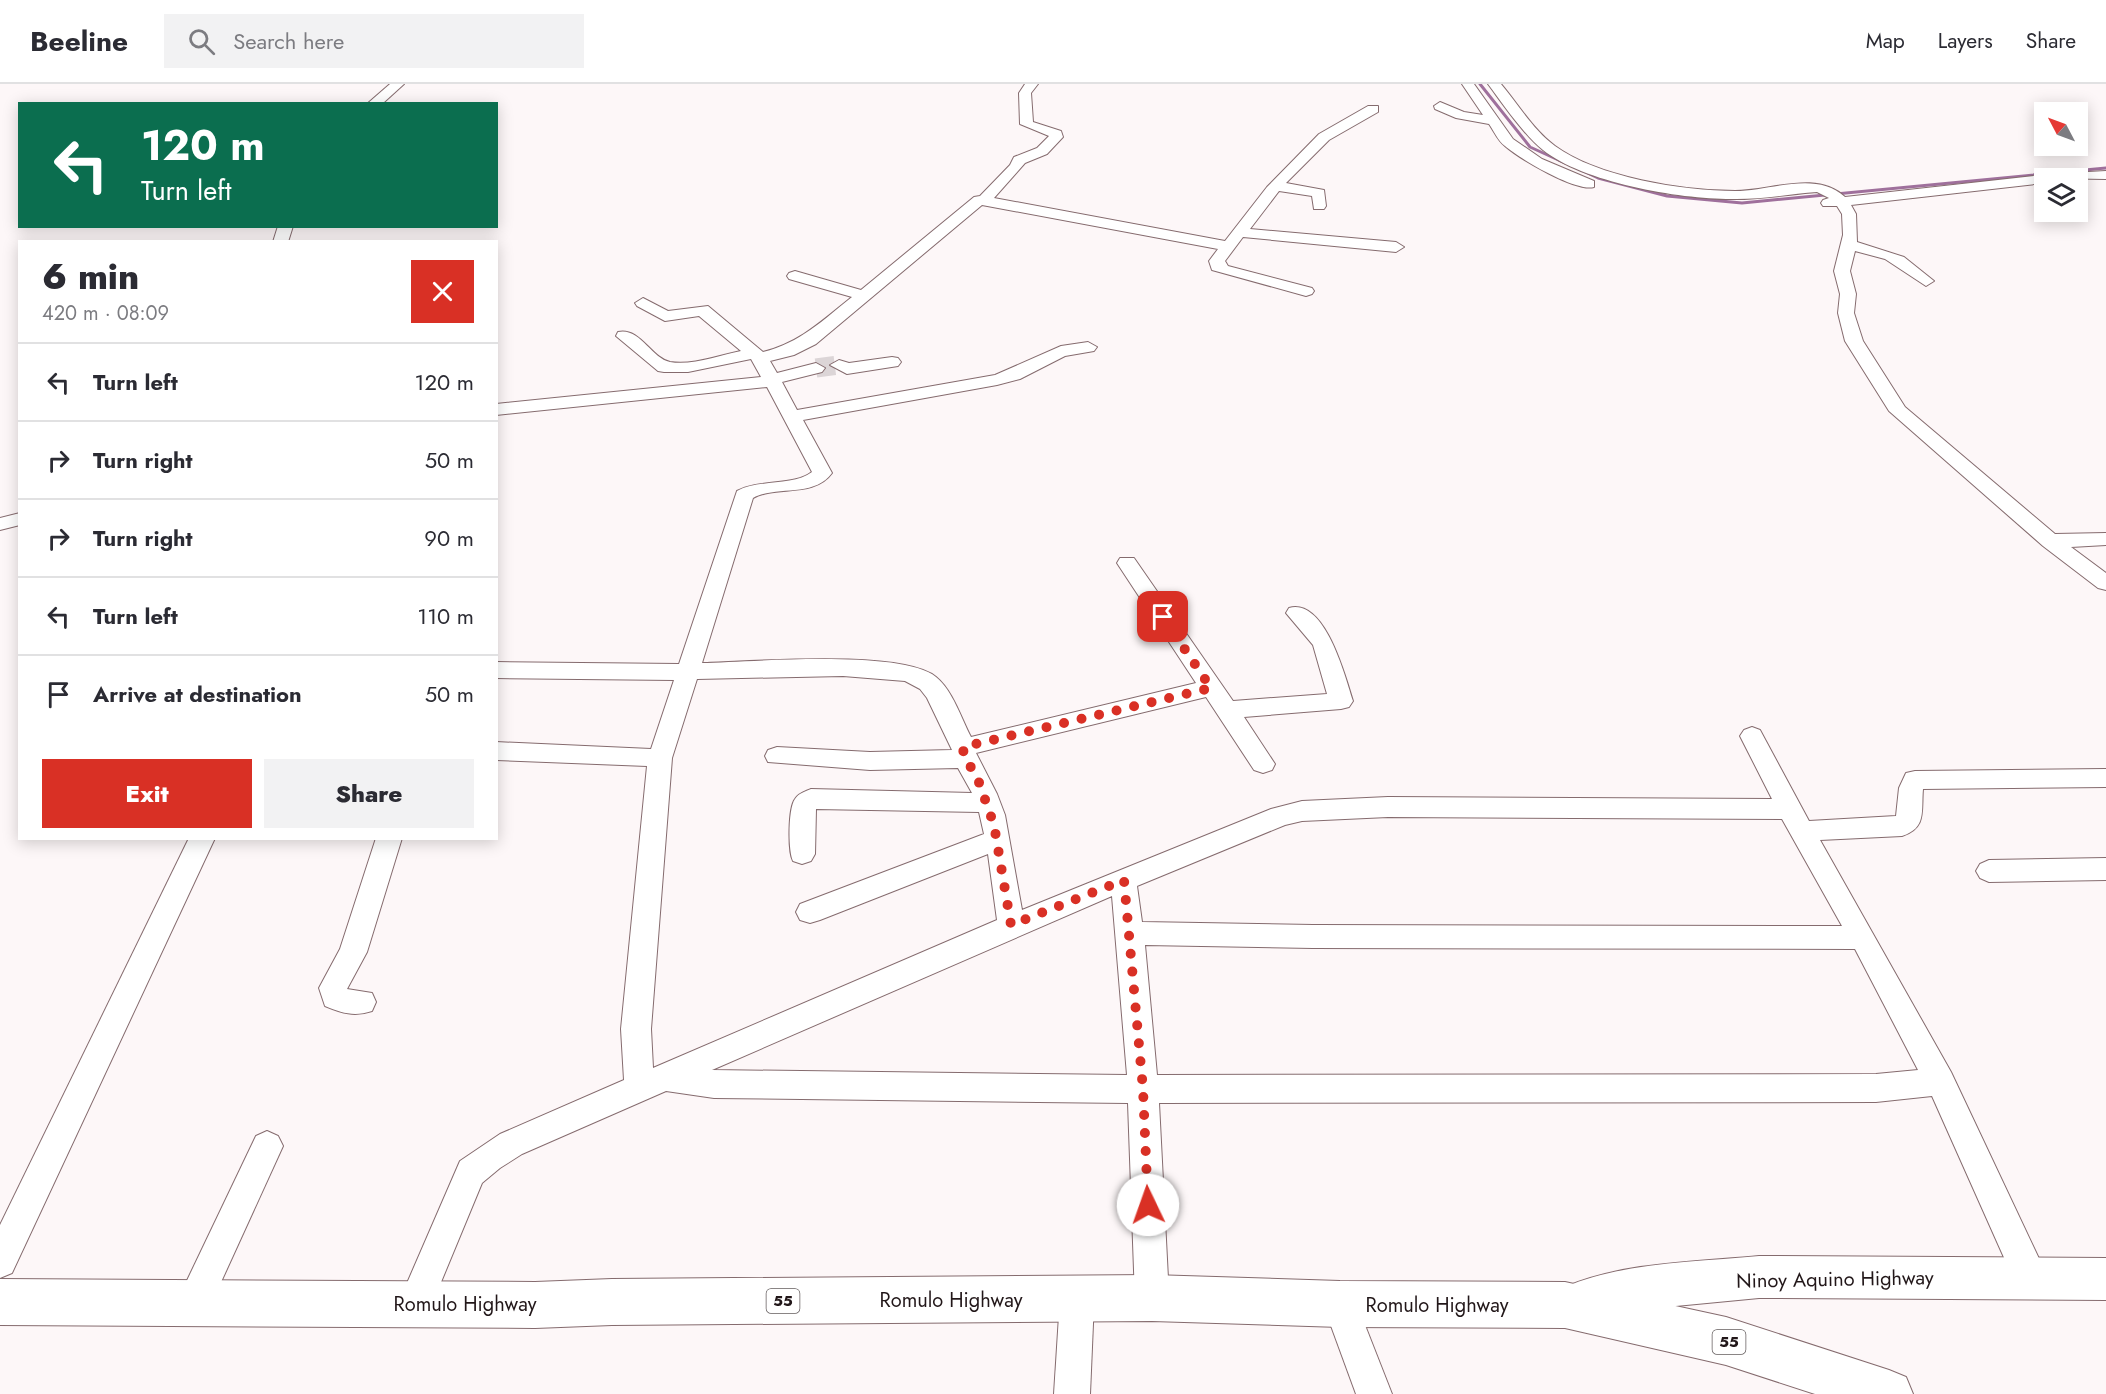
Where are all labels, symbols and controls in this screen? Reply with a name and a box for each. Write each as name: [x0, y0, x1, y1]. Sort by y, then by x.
search box: [164, 14, 584, 68]
text: Beeline: [30, 21, 128, 62]
icon: search: [185, 25, 218, 58]
text: Search here: [233, 25, 344, 57]
text: Map: [1866, 26, 1905, 56]
text: Layers: [1938, 26, 1993, 56]
text: Share: [2026, 26, 2076, 56]
north arrow: [2034, 102, 2088, 156]
map controls: [2034, 102, 2088, 222]
text: 120 m: [141, 115, 265, 176]
icon: left: [42, 126, 120, 204]
button: layers: [2034, 168, 2088, 222]
text: Turn left: [141, 171, 231, 210]
text: 6 min: [42, 250, 139, 302]
button: close: [411, 260, 474, 323]
text: 420 m · 08:09: [42, 299, 169, 328]
icon: left: [42, 366, 75, 399]
text: Turn left: [93, 366, 178, 398]
text: 120 m: [415, 366, 474, 398]
icon: right: [42, 444, 75, 477]
text: Turn right: [93, 444, 193, 476]
text: 50 m: [425, 444, 474, 476]
icon: right: [42, 522, 75, 555]
text: Turn right: [93, 522, 193, 554]
text: 90 m: [424, 522, 474, 554]
pin: [1137, 591, 1188, 642]
icon: left: [42, 600, 75, 633]
text: Turn left: [93, 600, 178, 632]
text: 110 m: [417, 600, 474, 632]
icon: arrive: [1146, 600, 1179, 633]
icon: arrive: [42, 678, 75, 711]
text: Arrive at destination: [93, 678, 302, 710]
text: 50 m: [425, 678, 474, 710]
button: Exit: [42, 759, 252, 828]
button: Share: [264, 759, 474, 828]
position arrow: [1116, 1173, 1180, 1237]
street label: Ninoy Aquino Highway: [1736, 1263, 1934, 1296]
street label: Romulo Highway: [880, 1286, 1023, 1315]
road number: 55: [766, 1289, 800, 1313]
street label: Romulo Highway: [394, 1290, 537, 1319]
street label: Romulo Highway: [1366, 1291, 1509, 1320]
road number: 55: [1712, 1330, 1746, 1354]

